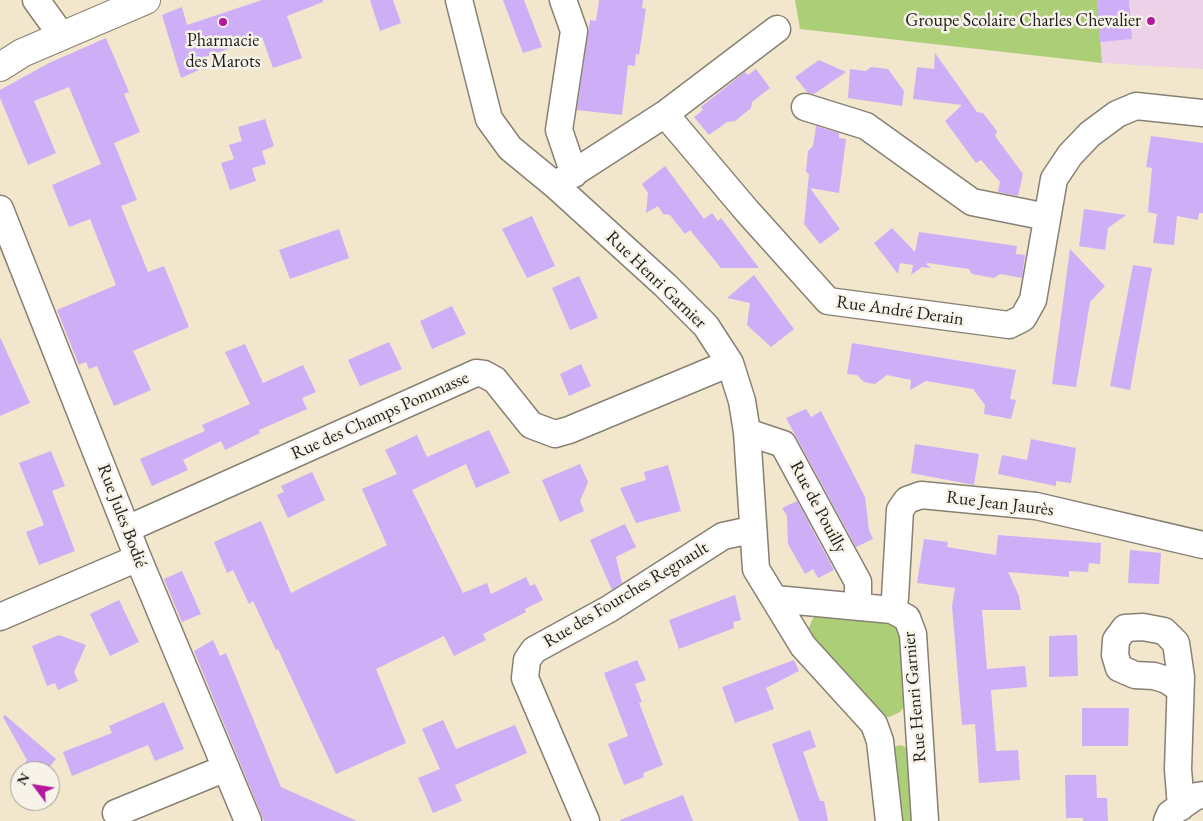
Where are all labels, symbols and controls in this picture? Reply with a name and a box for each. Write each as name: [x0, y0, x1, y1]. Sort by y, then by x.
place label: Groupe Scolaire Charles Chevalier: [905, 10, 1141, 32]
marker: Groupe Scolaire Charles Chevalier: [1145, 15, 1157, 27]
marker: Pharmacie des Marots: [217, 16, 229, 28]
place label: Pharmacie des Marots: [186, 30, 260, 72]
street label: Rue Henri Garnier: [601, 227, 711, 333]
street label: Rue André Derain: [835, 291, 965, 331]
street label: Rue des Champs Pommasse: [288, 367, 472, 465]
street label: Rue de Pouilly: [785, 457, 851, 557]
street label: Rue Jules Bodié: [92, 461, 152, 571]
street label: Rue Jean Jaurès: [945, 487, 1055, 521]
street label: Rue des Fourches Regnault: [540, 537, 712, 653]
street label: Rue Henri Garnier: [899, 631, 931, 763]
north arrow: [10, 761, 60, 811]
text: N: [12, 769, 34, 788]

